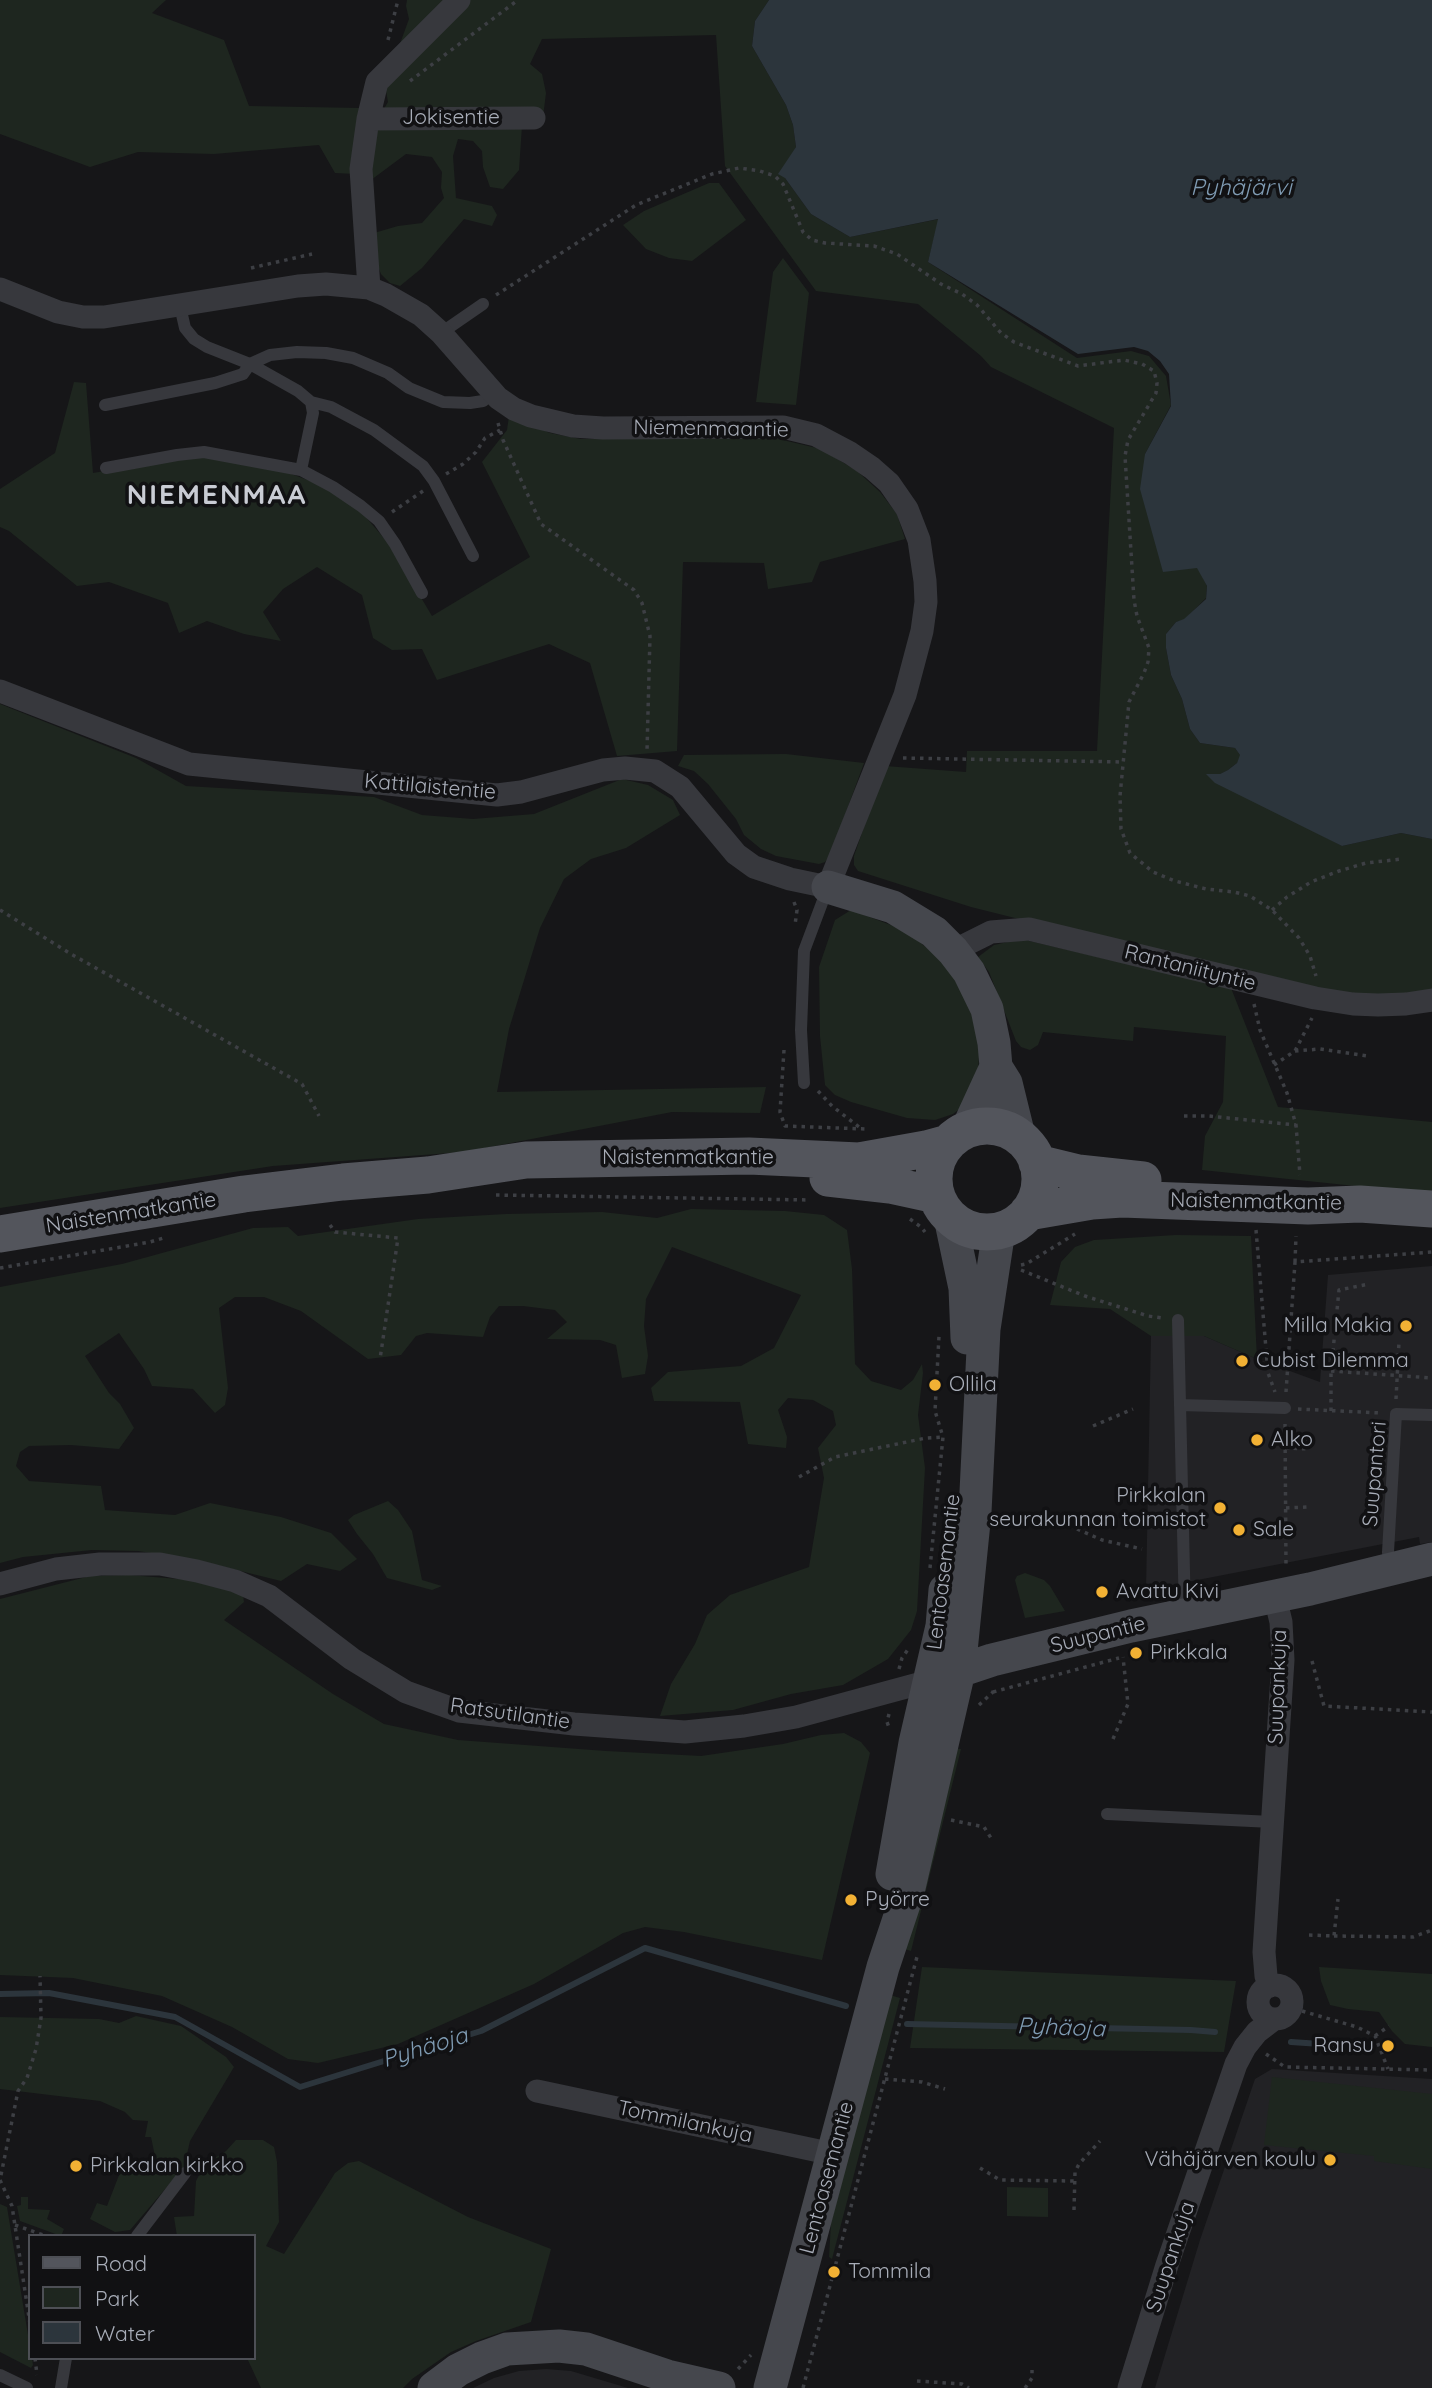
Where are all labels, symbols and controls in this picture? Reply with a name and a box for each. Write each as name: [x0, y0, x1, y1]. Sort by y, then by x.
street label: Jokisentie: [402, 105, 500, 131]
water label: Pyhäjärvi: [1190, 174, 1292, 202]
street label: Niemenmaantie: [633, 415, 789, 443]
district label: NIEMENMAA: [128, 479, 306, 513]
street label: Kattilaistentie: [363, 769, 497, 805]
street label: Rantaniityntie: [1122, 939, 1258, 997]
street label: Naistenmatkantie: [602, 1145, 774, 1171]
street label: Naistenmatkantie: [44, 1187, 218, 1239]
street label: Naistenmatkantie: [1170, 1188, 1342, 1216]
place label: Milla Makia: [1283, 1313, 1392, 1339]
marker: Milla Makia: [1398, 1318, 1414, 1334]
place label: Cubist Dilemma: [1256, 1348, 1409, 1374]
marker: Cubist Dilemma: [1234, 1353, 1250, 1369]
place label: Ollila: [949, 1372, 997, 1398]
marker: Ollila: [927, 1377, 943, 1393]
street label: Suupantori: [1358, 1420, 1392, 1528]
place label: Alko: [1271, 1427, 1313, 1453]
marker: Alko: [1249, 1432, 1265, 1448]
place label: Pirkkalan seurakunnan toimistot: [989, 1483, 1206, 1533]
street label: Lentoasemantie: [922, 1493, 966, 1651]
marker: Pirkkalan seurakunnan toimistot: [1212, 1500, 1228, 1516]
place label: Sale: [1253, 1517, 1294, 1543]
marker: Sale: [1231, 1522, 1247, 1538]
place label: Avattu Kivi: [1116, 1579, 1219, 1605]
marker: Avattu Kivi: [1094, 1584, 1110, 1600]
street label: Suupantie: [1048, 1611, 1148, 1659]
street label: Suupankuja: [1263, 1629, 1293, 1745]
place label: Pirkkala: [1150, 1640, 1228, 1666]
marker: Pirkkala: [1128, 1645, 1144, 1661]
street label: Ratsutilantie: [448, 1693, 572, 1735]
place label: Pyörre: [865, 1887, 930, 1913]
marker: Pyörre: [843, 1892, 859, 1908]
water label: Pyhäoja: [1017, 2013, 1105, 2043]
water label: Pyhäoja: [379, 2022, 471, 2074]
place label: Ransu: [1313, 2033, 1374, 2059]
marker: Ransu: [1380, 2038, 1396, 2054]
street label: Tommilankuja: [615, 2095, 755, 2149]
street label: Lentoasemantie: [795, 2099, 859, 2257]
place label: Vähäjärven koulu: [1145, 2147, 1316, 2173]
marker: Vähäjärven koulu: [1322, 2152, 1338, 2168]
place label: Pirkkalan kirkko: [90, 2153, 244, 2179]
marker: Pirkkalan kirkko: [68, 2158, 84, 2174]
street label: Suupankuja: [1141, 2199, 1201, 2315]
legend: [28, 2234, 256, 2360]
text: Road: [95, 2250, 147, 2276]
place label: Tommila: [848, 2259, 931, 2285]
marker: Tommila: [826, 2264, 842, 2280]
text: Park: [95, 2285, 139, 2311]
text: Water: [95, 2320, 155, 2346]

